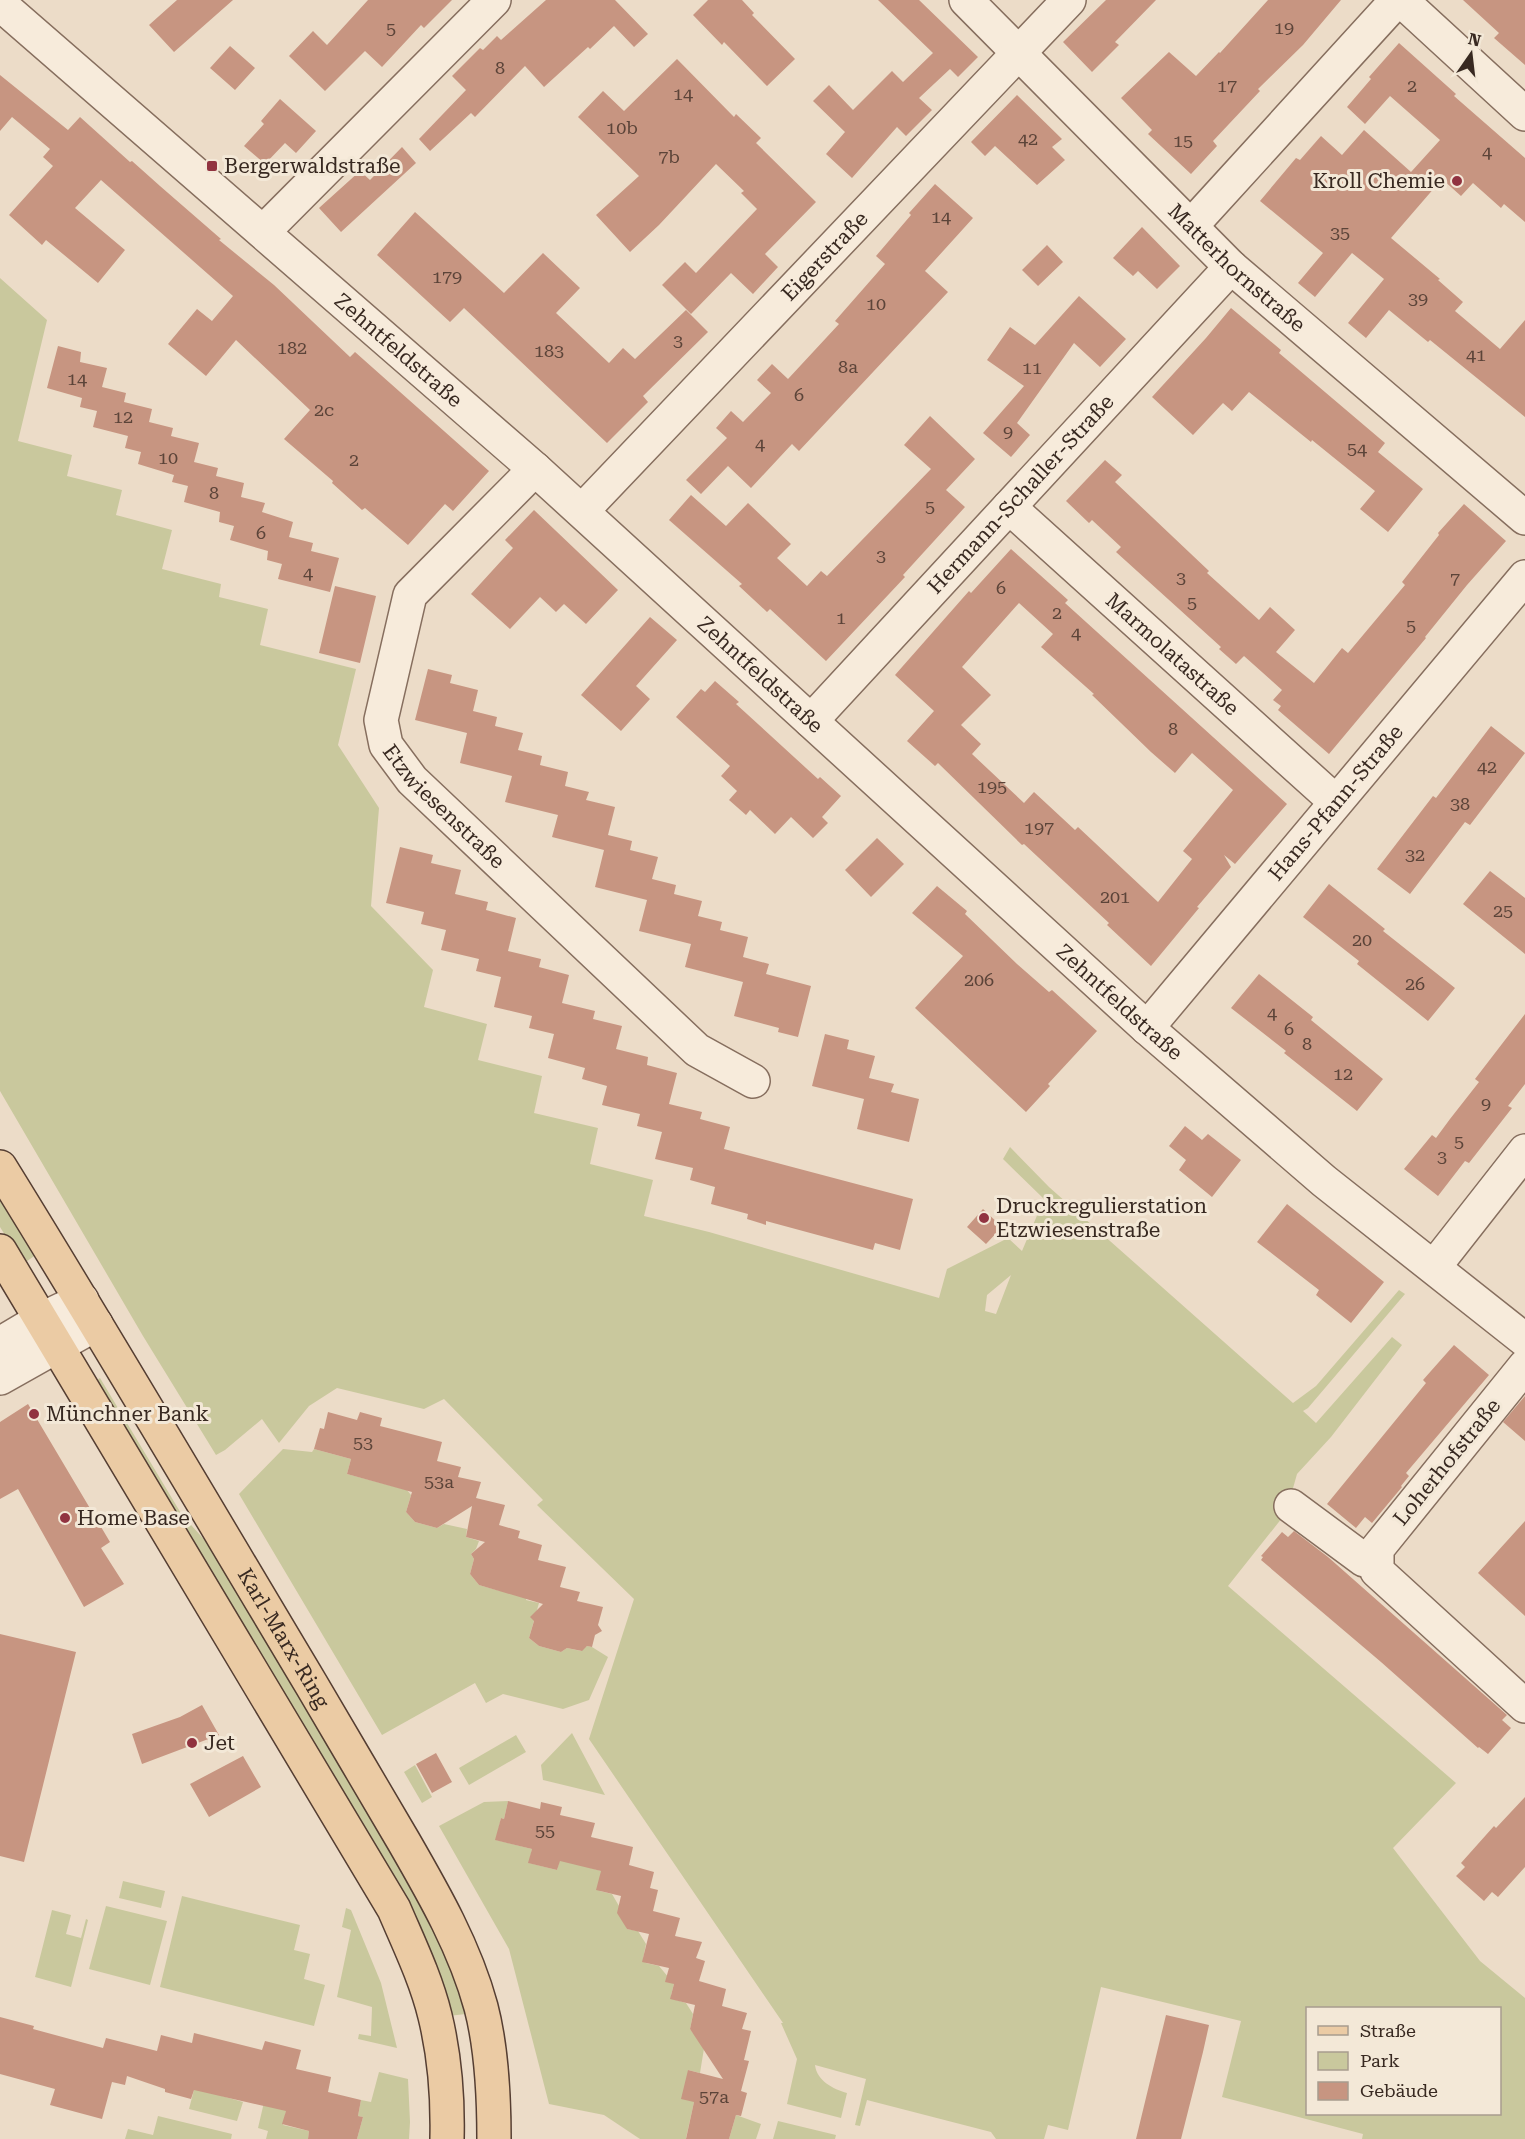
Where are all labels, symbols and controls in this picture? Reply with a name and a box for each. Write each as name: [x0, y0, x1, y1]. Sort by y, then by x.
house number: 19: [1274, 17, 1294, 38]
house number: 5: [386, 18, 396, 39]
north arrow: [1441, 24, 1501, 84]
text: N: [1466, 29, 1483, 51]
house number: 8: [495, 57, 505, 78]
house number: 17: [1217, 75, 1237, 96]
house number: 2: [1407, 75, 1417, 96]
house number: 14: [673, 83, 693, 104]
house number: 10b: [606, 117, 638, 138]
house number: 42: [1018, 128, 1038, 149]
house number: 15: [1173, 130, 1193, 151]
house number: 4: [1482, 141, 1492, 162]
house number: 7b: [658, 146, 680, 167]
place label: Bergerwaldstraße: [224, 154, 401, 178]
marker: Bergerwaldstraße: [205, 159, 219, 173]
place label: Kroll Chemie: [1313, 169, 1445, 193]
marker: Kroll Chemie: [1450, 174, 1464, 188]
street label: Matterhornstraße: [1163, 199, 1310, 337]
house number: 14: [931, 206, 951, 227]
street label: Eigerstraße: [777, 207, 873, 306]
house number: 35: [1330, 222, 1350, 243]
house number: 179: [432, 266, 462, 287]
street label: Zehntfeldstraße: [330, 288, 467, 412]
house number: 39: [1408, 288, 1428, 309]
house number: 10: [866, 293, 886, 314]
house number: 3: [673, 330, 683, 351]
house number: 182: [277, 337, 307, 358]
house number: 183: [534, 340, 564, 361]
house number: 41: [1466, 344, 1486, 365]
house number: 8a: [838, 356, 858, 377]
house number: 11: [1022, 357, 1042, 378]
house number: 14: [67, 368, 87, 389]
house number: 6: [794, 384, 804, 405]
street label: Hermann-Schaller-Straße: [923, 390, 1119, 599]
house number: 2c: [314, 399, 334, 420]
house number: 12: [113, 406, 133, 427]
house number: 9: [1003, 421, 1013, 442]
house number: 4: [755, 433, 765, 454]
house number: 54: [1347, 438, 1367, 459]
house number: 10: [158, 447, 178, 468]
house number: 2: [349, 449, 359, 470]
house number: 8: [209, 482, 219, 503]
house number: 5: [925, 496, 935, 517]
house number: 6: [256, 522, 266, 543]
house number: 3: [876, 545, 886, 566]
house number: 4: [303, 562, 313, 583]
house number: 3: [1176, 567, 1186, 588]
house number: 7: [1450, 568, 1460, 589]
house number: 6: [996, 577, 1006, 598]
street label: Marmolatastraße: [1101, 588, 1244, 721]
house number: 5: [1187, 592, 1197, 613]
house number: 2: [1052, 602, 1062, 623]
house number: 1: [836, 607, 846, 628]
street label: Zehntfeldstraße: [693, 612, 828, 738]
house number: 5: [1406, 615, 1416, 636]
house number: 4: [1071, 622, 1081, 643]
house number: 8: [1168, 718, 1178, 739]
street label: Hans-Pfann-Straße: [1264, 720, 1408, 885]
street label: Etzwiesenstraße: [378, 740, 510, 874]
house number: 42: [1477, 756, 1497, 777]
house number: 195: [977, 776, 1007, 797]
house number: 38: [1450, 793, 1470, 814]
house number: 197: [1024, 817, 1054, 838]
house number: 32: [1405, 844, 1425, 865]
house number: 201: [1100, 886, 1130, 907]
house number: 25: [1493, 900, 1513, 921]
house number: 20: [1352, 929, 1372, 950]
street label: Zehntfeldstraße: [1052, 939, 1187, 1065]
house number: 206: [964, 969, 994, 990]
house number: 26: [1405, 973, 1425, 994]
house number: 4: [1267, 1002, 1277, 1023]
house number: 6: [1284, 1018, 1294, 1039]
house number: 8: [1302, 1033, 1312, 1054]
house number: 12: [1333, 1063, 1353, 1084]
house number: 9: [1481, 1093, 1491, 1114]
house number: 5: [1454, 1131, 1464, 1152]
house number: 3: [1437, 1146, 1447, 1167]
place label: Druckregulierstation Etzwiesenstraße: [996, 1194, 1208, 1242]
marker: Druckregulierstation Etzwiesenstraße: [977, 1211, 991, 1225]
street label: Loherhofstraße: [1389, 1394, 1505, 1530]
place label: Münchner Bank: [46, 1402, 209, 1426]
marker: Münchner Bank: [27, 1407, 41, 1421]
house number: 53: [353, 1432, 373, 1453]
house number: 53a: [424, 1471, 454, 1492]
place label: Home Base: [77, 1506, 190, 1530]
marker: Home Base: [58, 1511, 72, 1525]
street label: Karl-Marx-Ring: [233, 1564, 335, 1713]
place label: Jet: [204, 1731, 235, 1755]
marker: Jet: [185, 1736, 199, 1750]
house number: 55: [535, 1820, 555, 1841]
legend: [1306, 2007, 1501, 2115]
text: Straße: [1360, 2020, 1416, 2041]
text: Park: [1360, 2050, 1400, 2071]
text: Gebäude: [1360, 2080, 1438, 2101]
house number: 57a: [699, 2086, 729, 2107]

